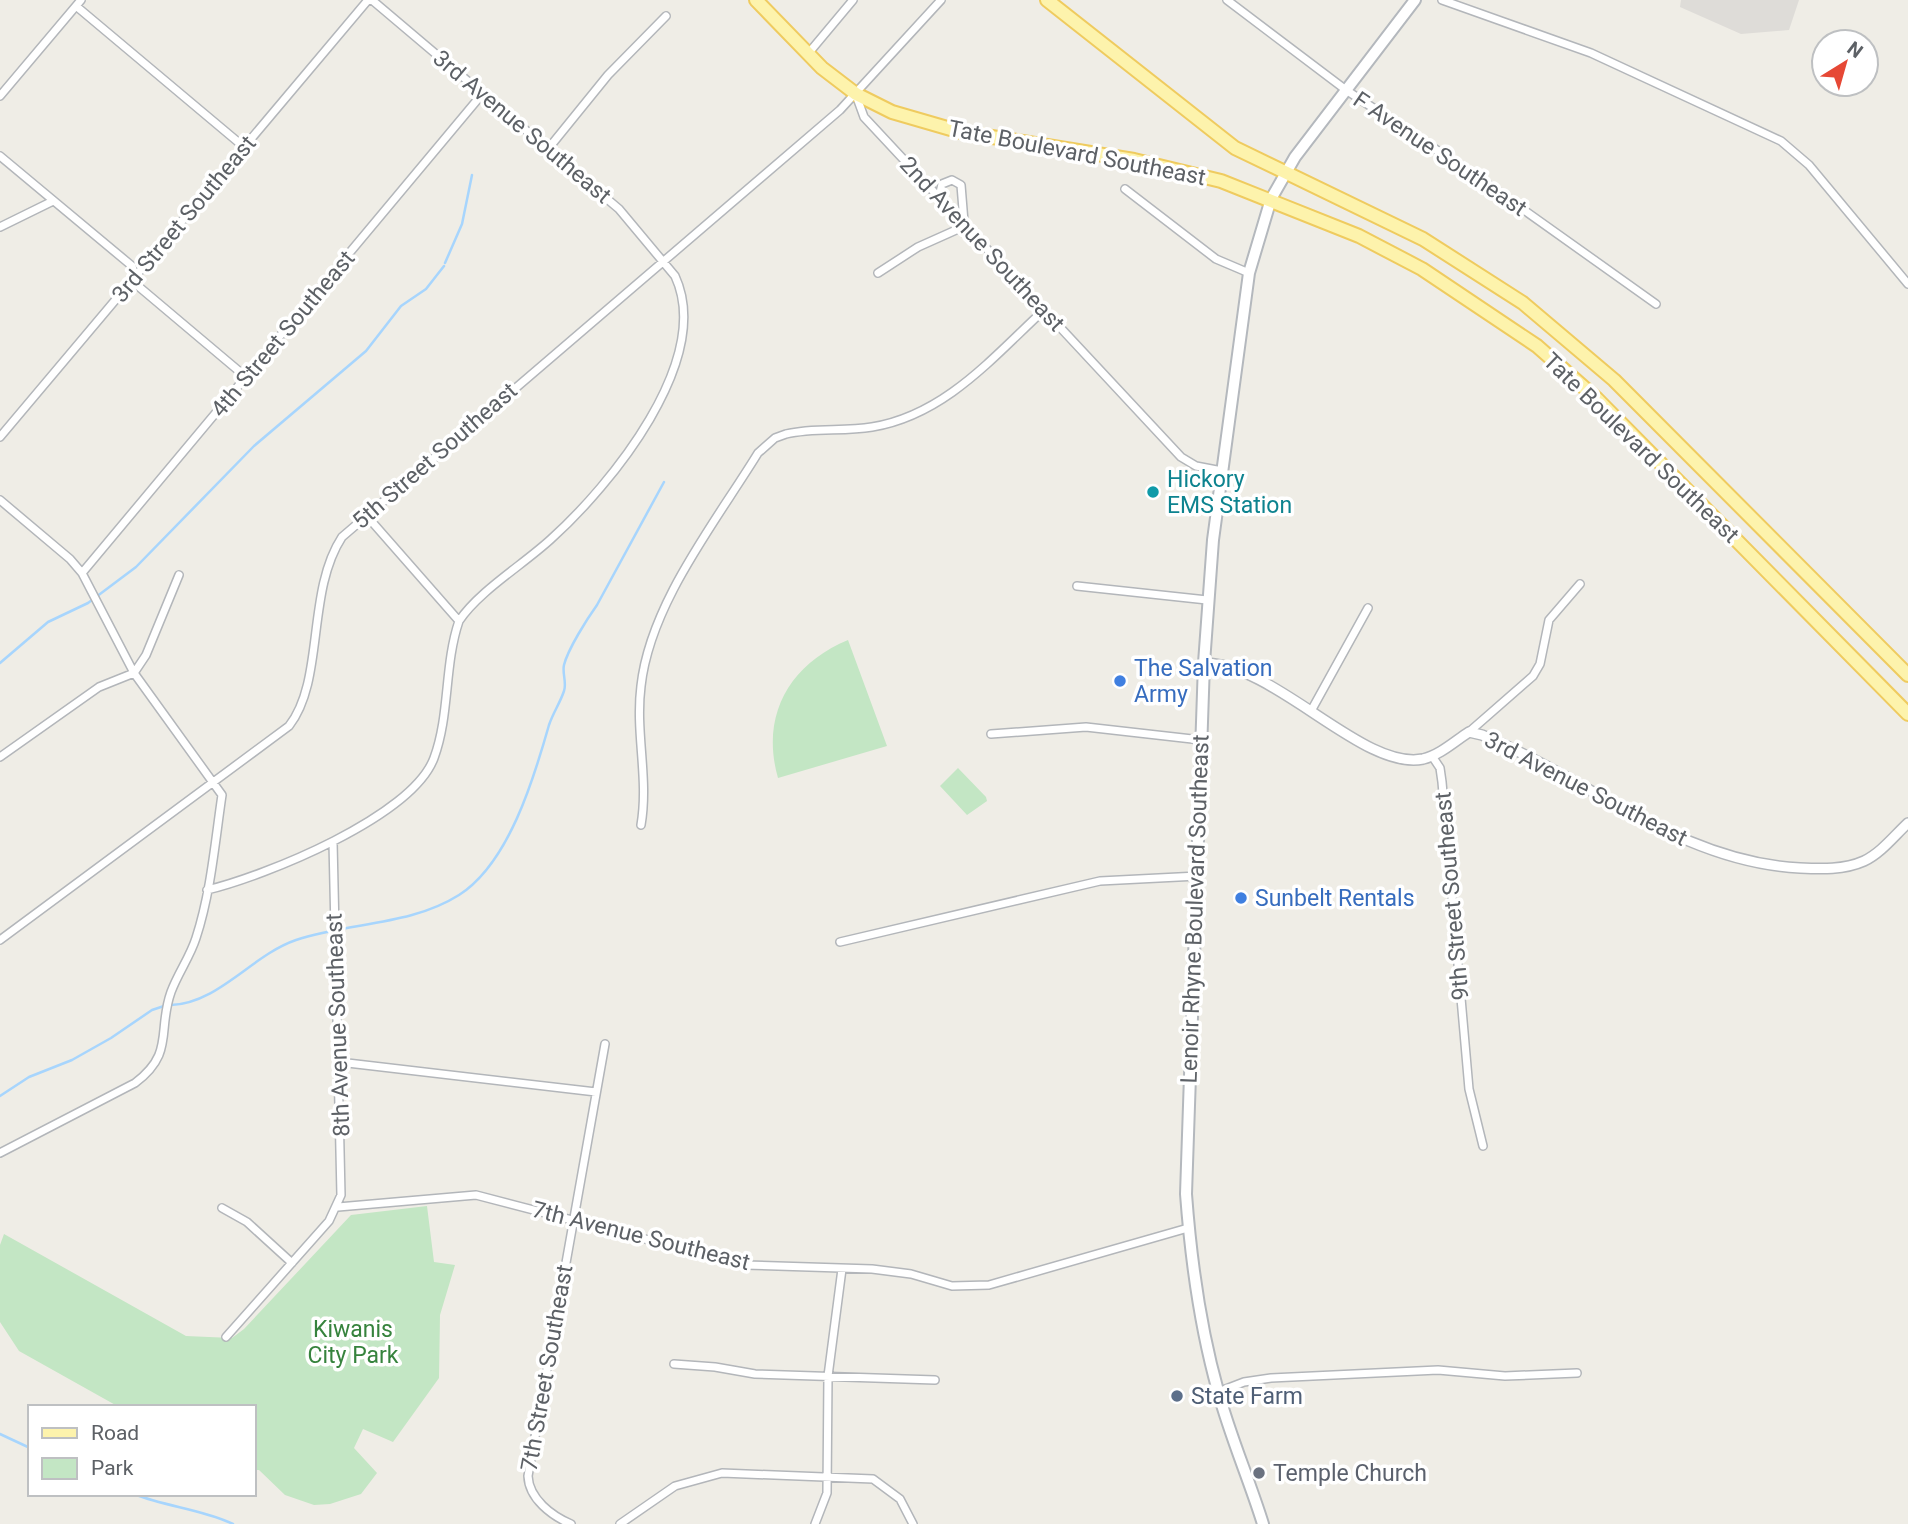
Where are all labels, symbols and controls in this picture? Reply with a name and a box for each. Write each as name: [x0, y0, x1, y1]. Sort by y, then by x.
north arrow: [1810, 28, 1880, 98]
text: N: [1843, 37, 1867, 63]
street label: 3rd Avenue Southeast: [428, 45, 616, 209]
street label: F Avenue Southeast: [1348, 86, 1532, 222]
street label: Tate Boulevard Southeast: [946, 115, 1208, 191]
street label: 3rd Street Southeast: [106, 130, 262, 308]
street label: 2nd Avenue Southeast: [894, 151, 1070, 337]
street label: 4th Street Southeast: [205, 245, 361, 423]
street label: Tate Boulevard Southeast: [1538, 347, 1744, 549]
street label: 5th Street Southeast: [347, 377, 523, 535]
place label: Hickory EMS Station: [1167, 466, 1292, 519]
marker: Hickory EMS Station: [1145, 484, 1161, 500]
place label: The Salvation Army: [1134, 655, 1272, 708]
marker: The Salvation Army: [1112, 673, 1128, 689]
street label: 3rd Avenue Southeast: [1480, 726, 1692, 852]
street label: Lenoir Rhyne Boulevard Southeast: [1175, 734, 1215, 1084]
street label: 9th Street Southeast: [1429, 791, 1475, 1001]
place label: Sunbelt Rentals: [1255, 885, 1415, 912]
marker: Sunbelt Rentals: [1233, 890, 1249, 906]
street label: 8th Avenue Southeast: [321, 913, 355, 1137]
street label: 7th Avenue Southeast: [529, 1196, 753, 1276]
street label: 7th Street Southeast: [516, 1263, 578, 1473]
park label: Kiwanis City Park: [307, 1316, 399, 1369]
place label: State Farm: [1191, 1383, 1303, 1410]
marker: State Farm: [1169, 1388, 1185, 1404]
legend: [28, 1405, 256, 1496]
text: Road: [91, 1421, 139, 1445]
text: Park: [91, 1456, 134, 1480]
place label: Temple Church: [1273, 1460, 1427, 1487]
marker: Temple Church: [1251, 1465, 1267, 1481]

